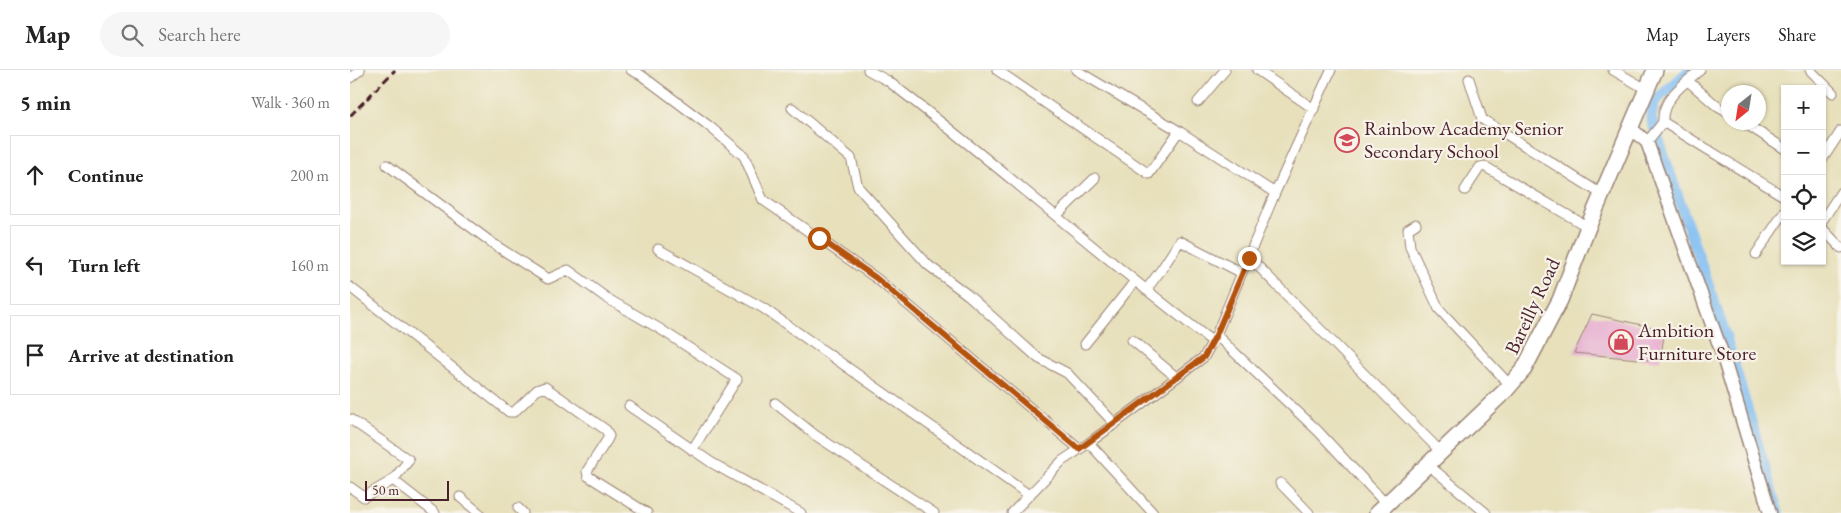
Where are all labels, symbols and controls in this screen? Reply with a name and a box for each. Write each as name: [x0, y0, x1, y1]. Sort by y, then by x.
search box: [100, 12, 450, 57]
text: Map: [25, 19, 70, 50]
icon: search: [118, 21, 146, 49]
text: Search here: [158, 22, 241, 47]
text: Map: [1646, 23, 1678, 46]
text: Layers: [1706, 23, 1750, 46]
text: Share: [1778, 23, 1816, 46]
north arrow: [1721, 85, 1766, 130]
map controls: [1781, 85, 1826, 265]
button: +: [1781, 85, 1826, 130]
text: 5 min: [20, 89, 71, 116]
text: Walk · 360 m: [251, 92, 330, 113]
place label: Rainbow Academy Senior Secondary School: [1364, 115, 1564, 164]
school or university icon: Rainbow Academy Senior Secondary School: [1334, 127, 1360, 153]
button: −: [1781, 130, 1826, 175]
icon: ahead: [21, 161, 49, 189]
text: Continue: [68, 163, 143, 188]
text: 200 m: [290, 165, 329, 186]
button: locate: [1781, 175, 1826, 220]
button: layers: [1781, 220, 1826, 265]
route start: [808, 227, 831, 250]
route end: [1238, 247, 1261, 270]
icon: left: [21, 251, 49, 279]
text: Turn left: [68, 253, 140, 278]
street label: Bareilly Road: [1498, 253, 1566, 358]
text: 160 m: [290, 255, 329, 276]
place label: Ambition Furniture Store: [1637, 317, 1756, 366]
shop icon: Ambition Furniture Store: [1608, 329, 1634, 355]
icon: arrive: [21, 341, 49, 369]
text: Arrive at destination: [68, 343, 234, 368]
scale bar: [365, 478, 449, 501]
text: 50 m: [372, 481, 399, 499]

